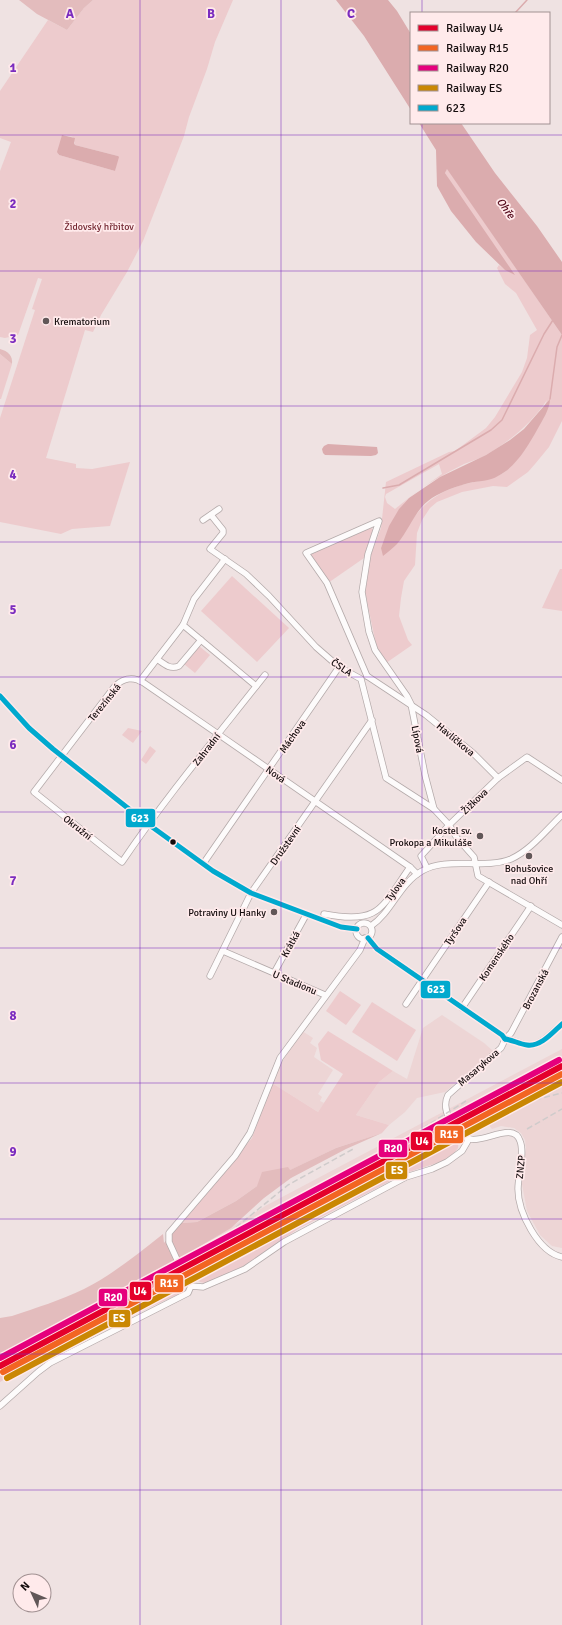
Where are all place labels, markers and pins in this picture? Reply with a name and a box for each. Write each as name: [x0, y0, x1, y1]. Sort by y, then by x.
marker: Krematorium: [41, 316, 51, 326]
place label: Krematorium: [54, 316, 110, 328]
place label: Kostel sv. Prokopa a Mikuláše: [389, 825, 472, 849]
marker: Kostel sv. Prokopa a Mikuláše: [475, 831, 485, 841]
unlabelled marker: [168, 837, 178, 847]
marker: Bohušovice nad Ohří: [524, 851, 534, 861]
place label: Bohušovice nad Ohří: [505, 863, 553, 887]
place label: Potraviny U Hanky: [188, 907, 266, 919]
marker: Potraviny U Hanky: [269, 907, 279, 917]

